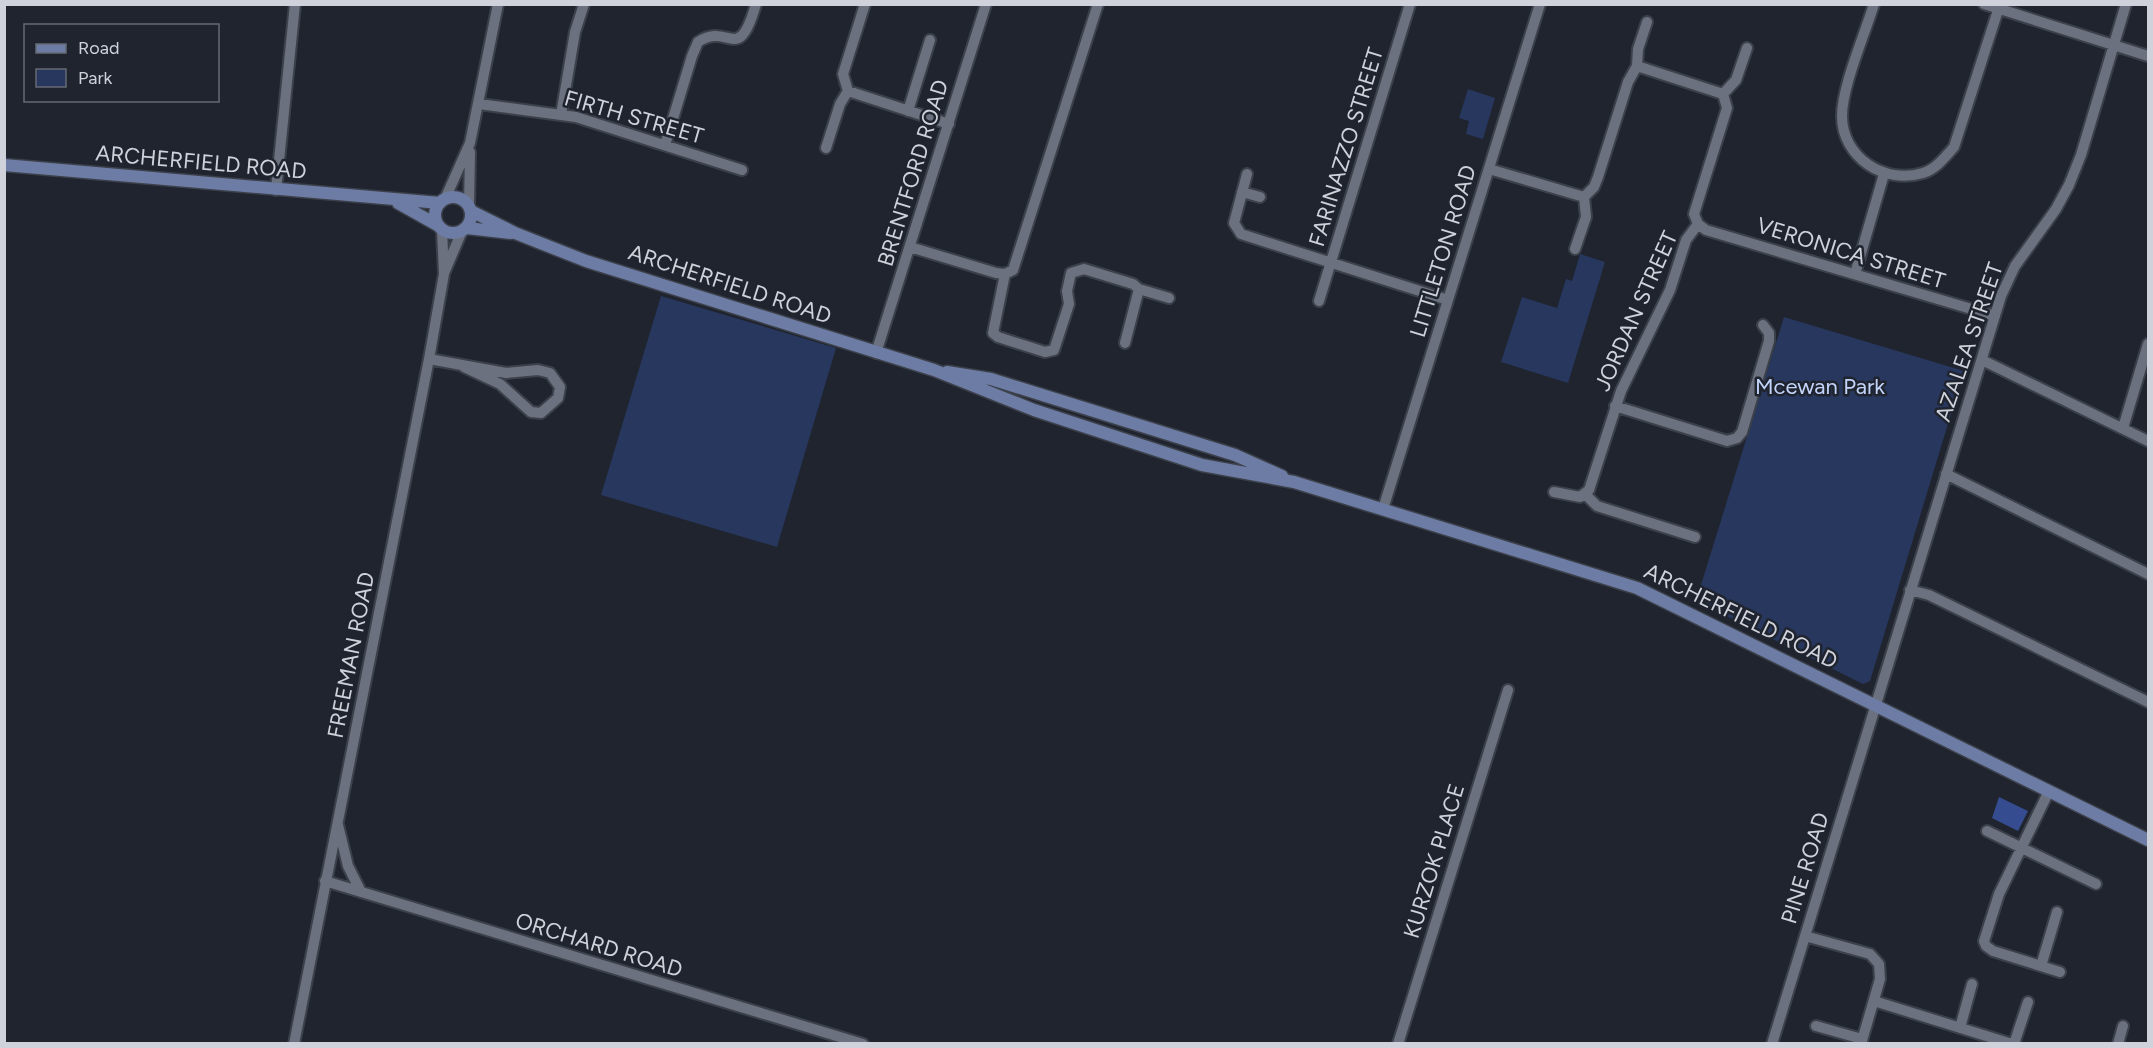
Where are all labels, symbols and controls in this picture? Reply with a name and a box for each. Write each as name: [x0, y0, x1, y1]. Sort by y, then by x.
legend: [24, 24, 219, 102]
text: Road: [78, 37, 119, 59]
street label: FARINAZZO STREET: [1303, 44, 1389, 250]
text: Park: [78, 67, 113, 89]
street label: BRENTFORD ROAD: [872, 76, 954, 270]
street label: FIRTH STREET: [561, 84, 707, 150]
street label: ARCHERFIELD ROAD: [94, 139, 308, 185]
street label: LITTLETON ROAD: [1404, 162, 1482, 340]
street label: VERONICA STREET: [1753, 211, 1949, 295]
street label: JORDAN STREET: [1589, 227, 1683, 395]
street label: ARCHERFIELD ROAD: [625, 238, 835, 330]
street label: AZALEA STREET: [1929, 259, 2009, 425]
park label: Mcewan Park: [1755, 373, 1885, 400]
street label: ARCHERFIELD ROAD: [1640, 557, 1842, 675]
street label: FREEMAN ROAD: [322, 570, 380, 740]
street label: KURZOK PLACE: [1398, 780, 1470, 942]
street label: PINE ROAD: [1775, 809, 1835, 927]
street label: ORCHARD ROAD: [512, 907, 686, 983]

